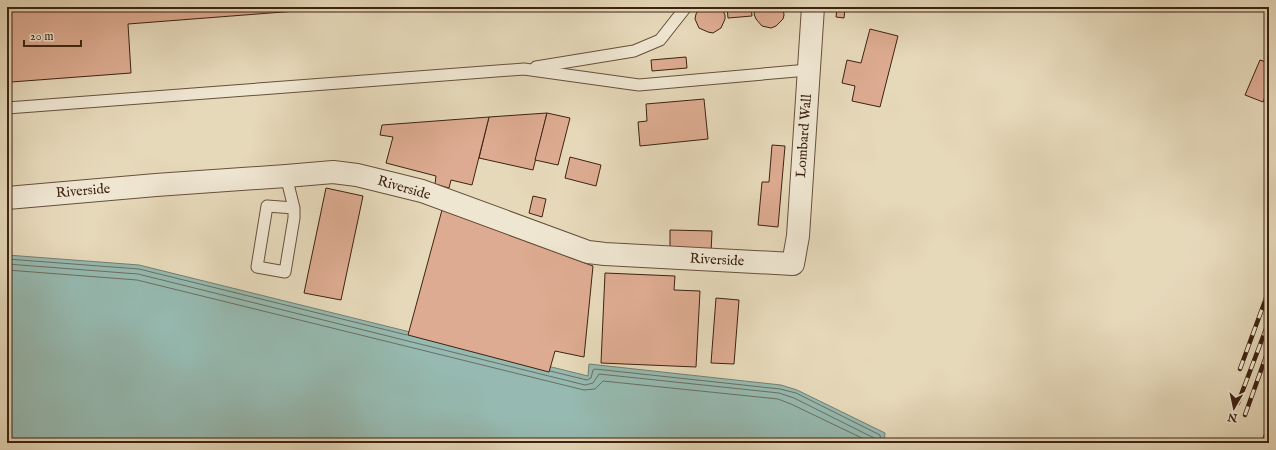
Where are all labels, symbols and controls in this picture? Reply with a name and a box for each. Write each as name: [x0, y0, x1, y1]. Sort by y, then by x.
scale bar: [24, 22, 81, 48]
text: 20 m: [30, 29, 53, 44]
street label: Lombard Wall: [792, 93, 816, 178]
street label: Riverside: [375, 172, 433, 204]
street label: Riverside: [55, 180, 111, 202]
street label: Riverside: [689, 250, 745, 270]
north arrow: [1214, 388, 1254, 428]
text: N: [1226, 409, 1239, 425]

